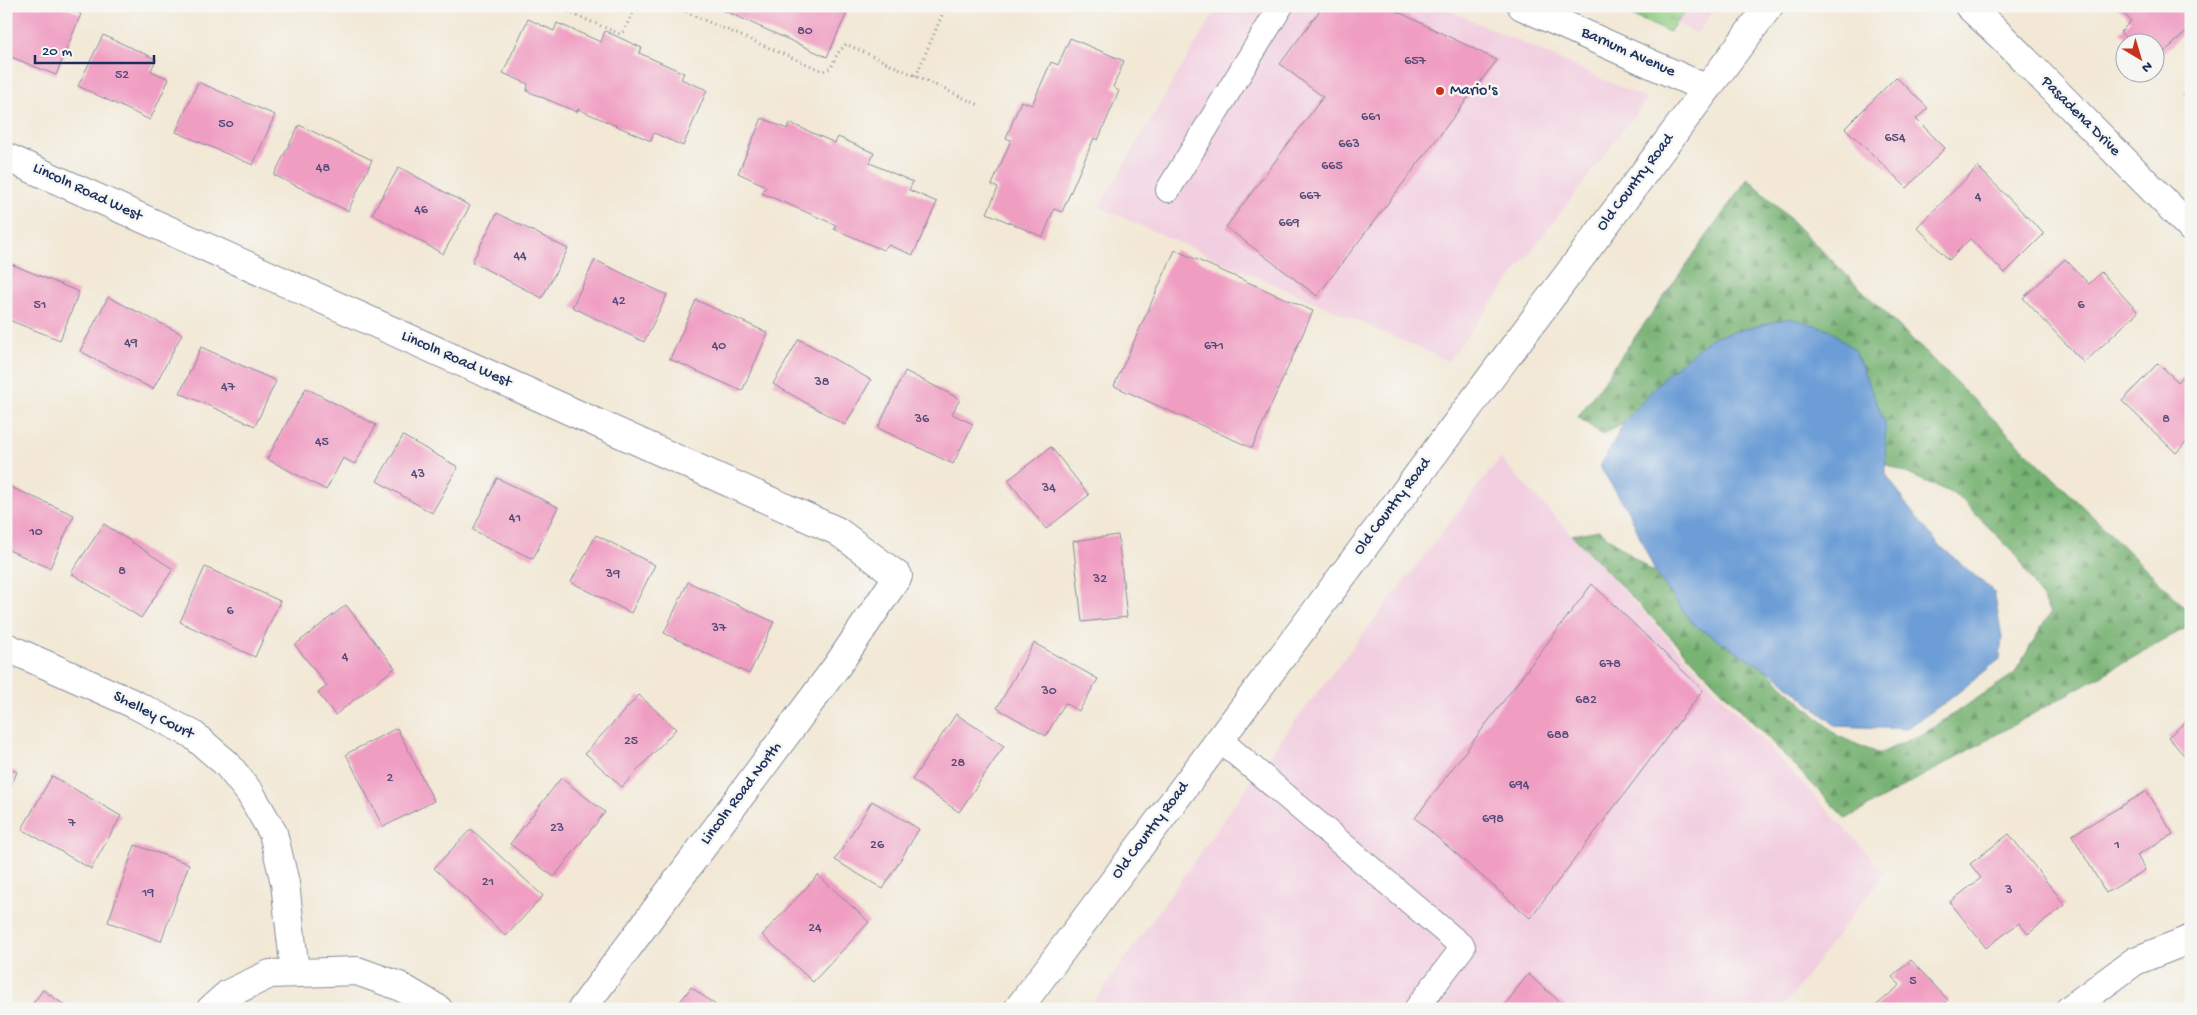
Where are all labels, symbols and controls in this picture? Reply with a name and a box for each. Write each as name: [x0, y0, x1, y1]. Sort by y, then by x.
house number: 80: [797, 23, 813, 40]
street label: Barnum Avenue: [1577, 23, 1679, 83]
scale bar: [35, 32, 154, 64]
north arrow: [2114, 32, 2164, 82]
text: 20 m: [42, 43, 72, 61]
house number: 657: [1404, 53, 1427, 70]
text: N: [2138, 57, 2155, 76]
house number: 52: [115, 67, 129, 84]
street label: Pasadena Drive: [2035, 72, 2124, 161]
place label: Mario's: [1450, 82, 1498, 101]
marker: Mario's: [1434, 85, 1446, 97]
house number: 661: [1361, 109, 1381, 126]
house number: 50: [218, 116, 234, 133]
street label: Old Country Road: [1593, 129, 1680, 236]
house number: 654: [1884, 130, 1906, 147]
house number: 663: [1338, 136, 1360, 153]
house number: 665: [1321, 158, 1343, 175]
street label: Lincoln Road West: [29, 159, 146, 227]
house number: 48: [316, 160, 330, 177]
house number: 667: [1299, 188, 1321, 205]
house number: 4: [1975, 189, 1982, 206]
house number: 46: [414, 202, 429, 219]
house number: 669: [1278, 215, 1300, 232]
house number: 44: [513, 248, 527, 265]
house number: 42: [612, 293, 626, 310]
house number: 51: [33, 297, 47, 314]
house number: 6: [2077, 297, 2085, 314]
street label: Lincoln Road West: [398, 327, 515, 393]
house number: 49: [124, 335, 138, 352]
house number: 40: [712, 338, 726, 355]
house number: 671: [1204, 338, 1224, 355]
house number: 38: [814, 374, 830, 391]
house number: 47: [221, 379, 236, 396]
house number: 36: [914, 411, 930, 428]
house number: 8: [2162, 411, 2170, 428]
house number: 45: [315, 434, 329, 451]
street label: Old Country Road: [1350, 453, 1437, 560]
house number: 43: [411, 466, 425, 483]
house number: 34: [1041, 480, 1056, 497]
house number: 41: [509, 510, 521, 527]
house number: 10: [28, 524, 43, 541]
house number: 8: [118, 563, 126, 580]
house number: 39: [605, 566, 620, 583]
house number: 32: [1092, 571, 1107, 588]
house number: 6: [226, 603, 234, 620]
house number: 37: [711, 620, 727, 637]
house number: 4: [342, 649, 349, 666]
house number: 678: [1599, 656, 1621, 673]
house number: 30: [1040, 683, 1057, 700]
street label: Shelley Court: [110, 688, 198, 745]
house number: 682: [1575, 692, 1597, 709]
house number: 688: [1547, 727, 1570, 744]
house number: 25: [624, 733, 638, 750]
street label: Lincoln Road North: [697, 738, 787, 849]
house number: 28: [951, 755, 966, 772]
house number: 2: [387, 770, 394, 787]
street label: Old Country Road: [1108, 777, 1195, 884]
house number: 694: [1509, 777, 1530, 794]
house number: 698: [1482, 811, 1504, 828]
house number: 7: [67, 815, 76, 832]
house number: 23: [550, 820, 564, 837]
house number: 26: [870, 837, 885, 854]
house number: 1: [2113, 837, 2120, 854]
house number: 21: [482, 874, 494, 891]
house number: 3: [2004, 882, 2013, 899]
house number: 19: [141, 885, 154, 902]
house number: 24: [808, 920, 822, 937]
house number: 5: [1909, 973, 1917, 990]

